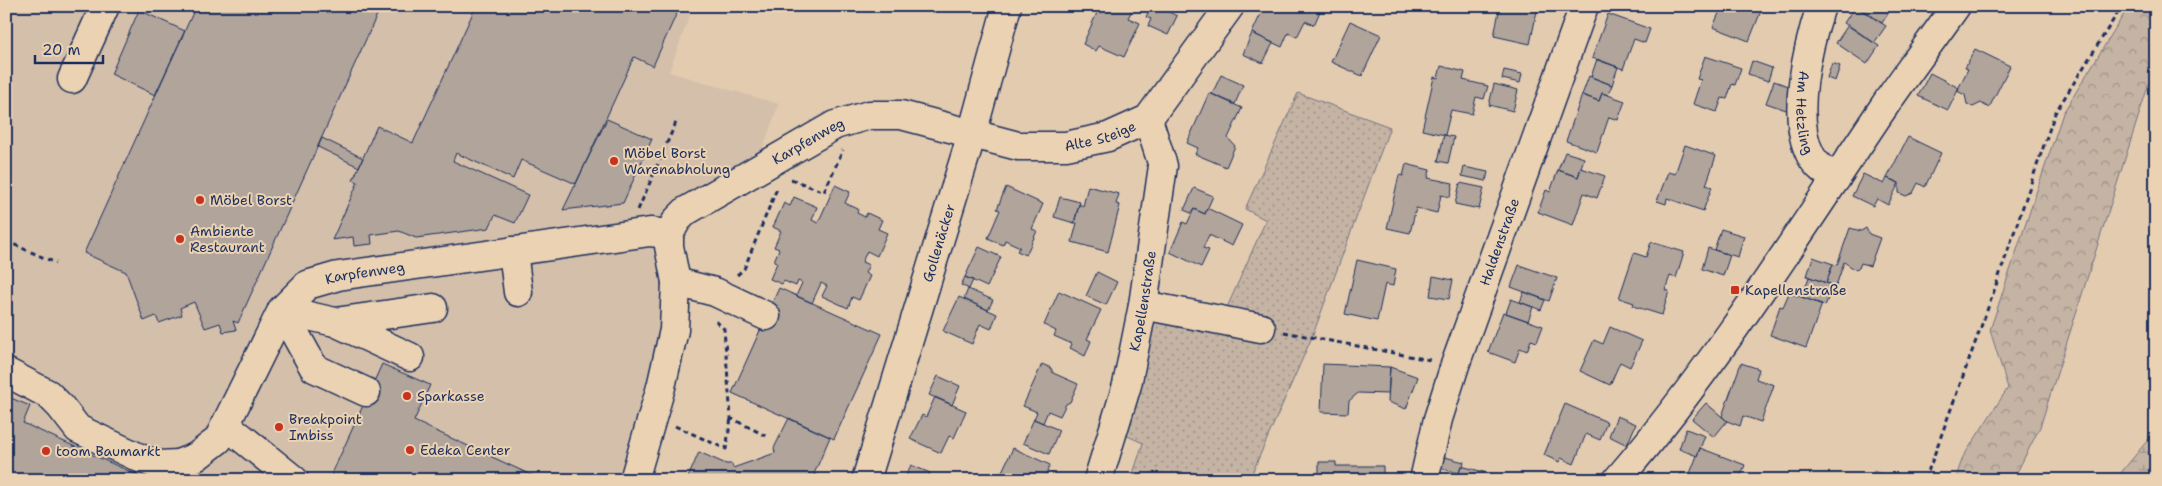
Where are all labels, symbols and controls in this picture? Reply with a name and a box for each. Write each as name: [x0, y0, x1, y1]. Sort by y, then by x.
scale bar: [35, 32, 102, 64]
text: 20 m: [42, 40, 81, 60]
street label: Am Hetzling: [1792, 70, 1818, 157]
street label: Karpfenweg: [769, 114, 846, 168]
street label: Alte Steige: [1063, 117, 1139, 155]
place label: Möbel Borst Warenabholung: [624, 144, 730, 178]
marker: Möbel Borst Warenabholung: [608, 155, 620, 167]
place label: Möbel Borst: [210, 191, 292, 209]
marker: Möbel Borst: [194, 194, 206, 206]
street label: Haldenstraße: [1475, 196, 1523, 288]
street label: Gollenäcker: [918, 201, 959, 284]
place label: Ambiente Restaurant: [190, 222, 265, 256]
marker: Ambiente Restaurant: [174, 233, 186, 245]
street label: Kapellenstraße: [1125, 249, 1160, 353]
street label: Karpfenweg: [323, 258, 406, 288]
place label: Kapellenstraße: [1745, 281, 1847, 299]
marker: Kapellenstraße: [1729, 284, 1741, 296]
place label: Sparkasse: [417, 387, 485, 405]
marker: Sparkasse: [401, 390, 413, 402]
place label: Breakpoint Imbiss: [289, 410, 362, 444]
marker: Breakpoint Imbiss: [273, 421, 285, 433]
place label: Edeka Center: [420, 441, 511, 459]
place label: toom Baumarkt: [56, 442, 161, 460]
marker: Edeka Center: [404, 444, 416, 456]
marker: toom Baumarkt: [40, 445, 52, 457]

